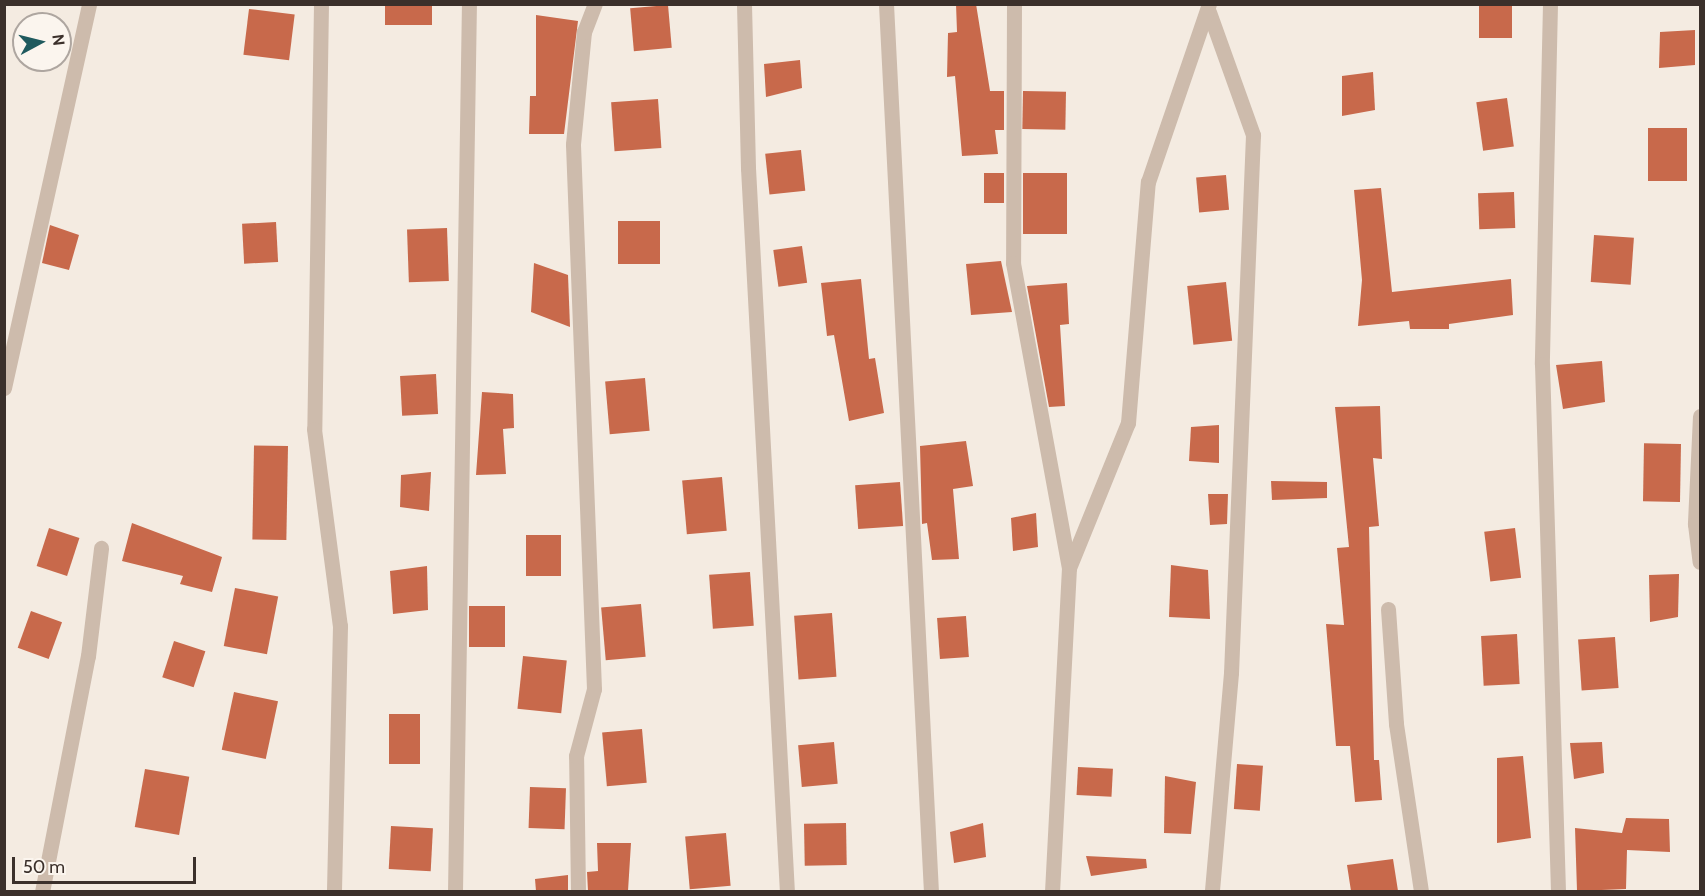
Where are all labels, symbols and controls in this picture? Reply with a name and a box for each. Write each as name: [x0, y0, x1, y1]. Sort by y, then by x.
north arrow: [12, 12, 72, 72]
text: N: [48, 33, 68, 47]
scale bar: [15, 845, 200, 883]
text: 50 m: [23, 856, 65, 878]

